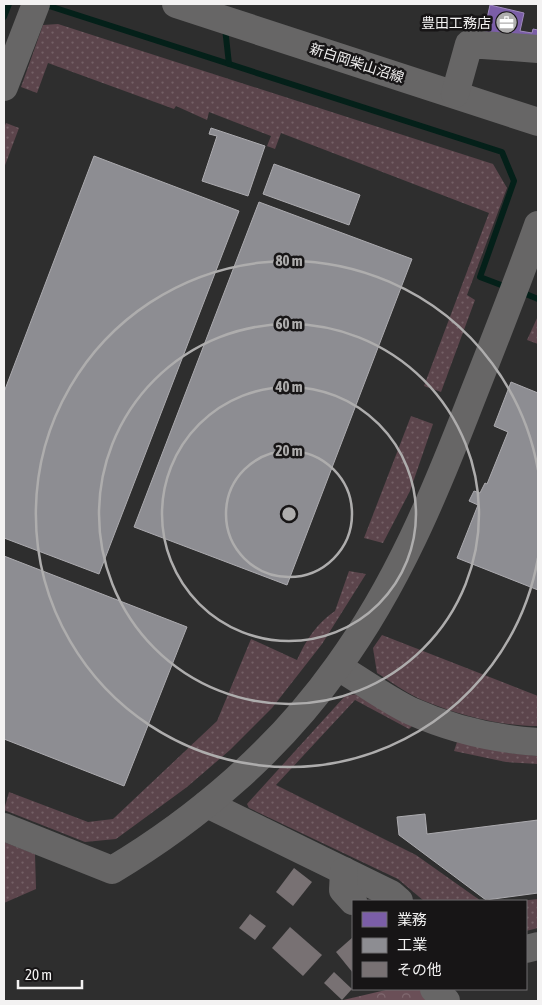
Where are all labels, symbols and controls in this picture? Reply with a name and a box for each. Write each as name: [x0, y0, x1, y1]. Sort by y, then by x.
office icon: 豊田工務店: [495, 11, 519, 35]
place label: 豊田工務店: [421, 15, 491, 31]
street label: 新白岡柴山沼線: [308, 40, 406, 86]
text: 80 m: [276, 252, 303, 269]
text: 60 m: [276, 315, 303, 332]
text: 40 m: [275, 378, 303, 395]
text: 20 m: [276, 442, 303, 459]
centre of rings: [280, 505, 298, 523]
legend: [352, 900, 527, 990]
text: 業務: [397, 911, 427, 928]
text: 工業: [397, 936, 427, 953]
scale bar: [18, 958, 81, 990]
text: その他: [397, 961, 442, 978]
text: 20 m: [25, 966, 52, 983]

